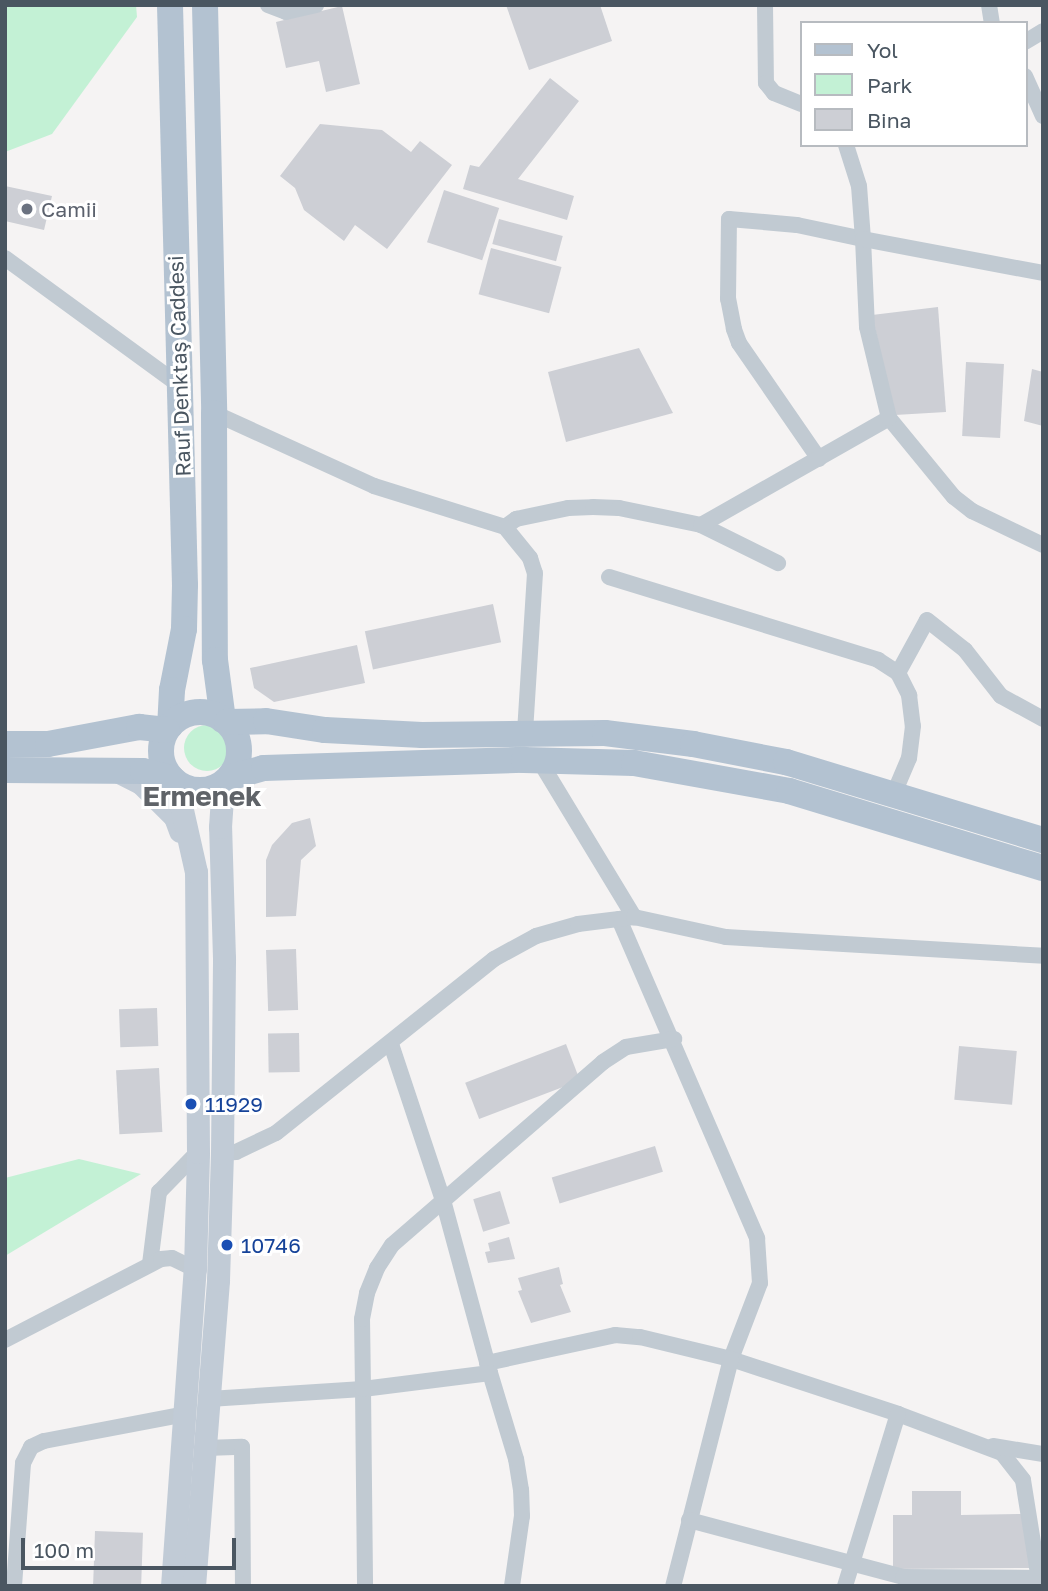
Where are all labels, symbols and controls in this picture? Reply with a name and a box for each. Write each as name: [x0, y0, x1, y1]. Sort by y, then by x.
legend: [800, 21, 1027, 147]
text: Yol: [867, 37, 898, 63]
text: Park: [867, 72, 912, 98]
text: Bina: [867, 107, 911, 133]
place label: Camii: [41, 196, 97, 222]
marker: Camii: [19, 201, 35, 217]
street label: Rauf Denktaş Caddesi: [163, 255, 195, 477]
district label: Ermenek: [142, 779, 262, 813]
place label: 11929: [205, 1091, 263, 1117]
marker: 11929: [183, 1096, 199, 1112]
place label: 10746: [241, 1232, 301, 1258]
marker: 10746: [219, 1237, 235, 1253]
scale bar: [24, 1524, 240, 1568]
text: 100 m: [34, 1537, 94, 1563]

